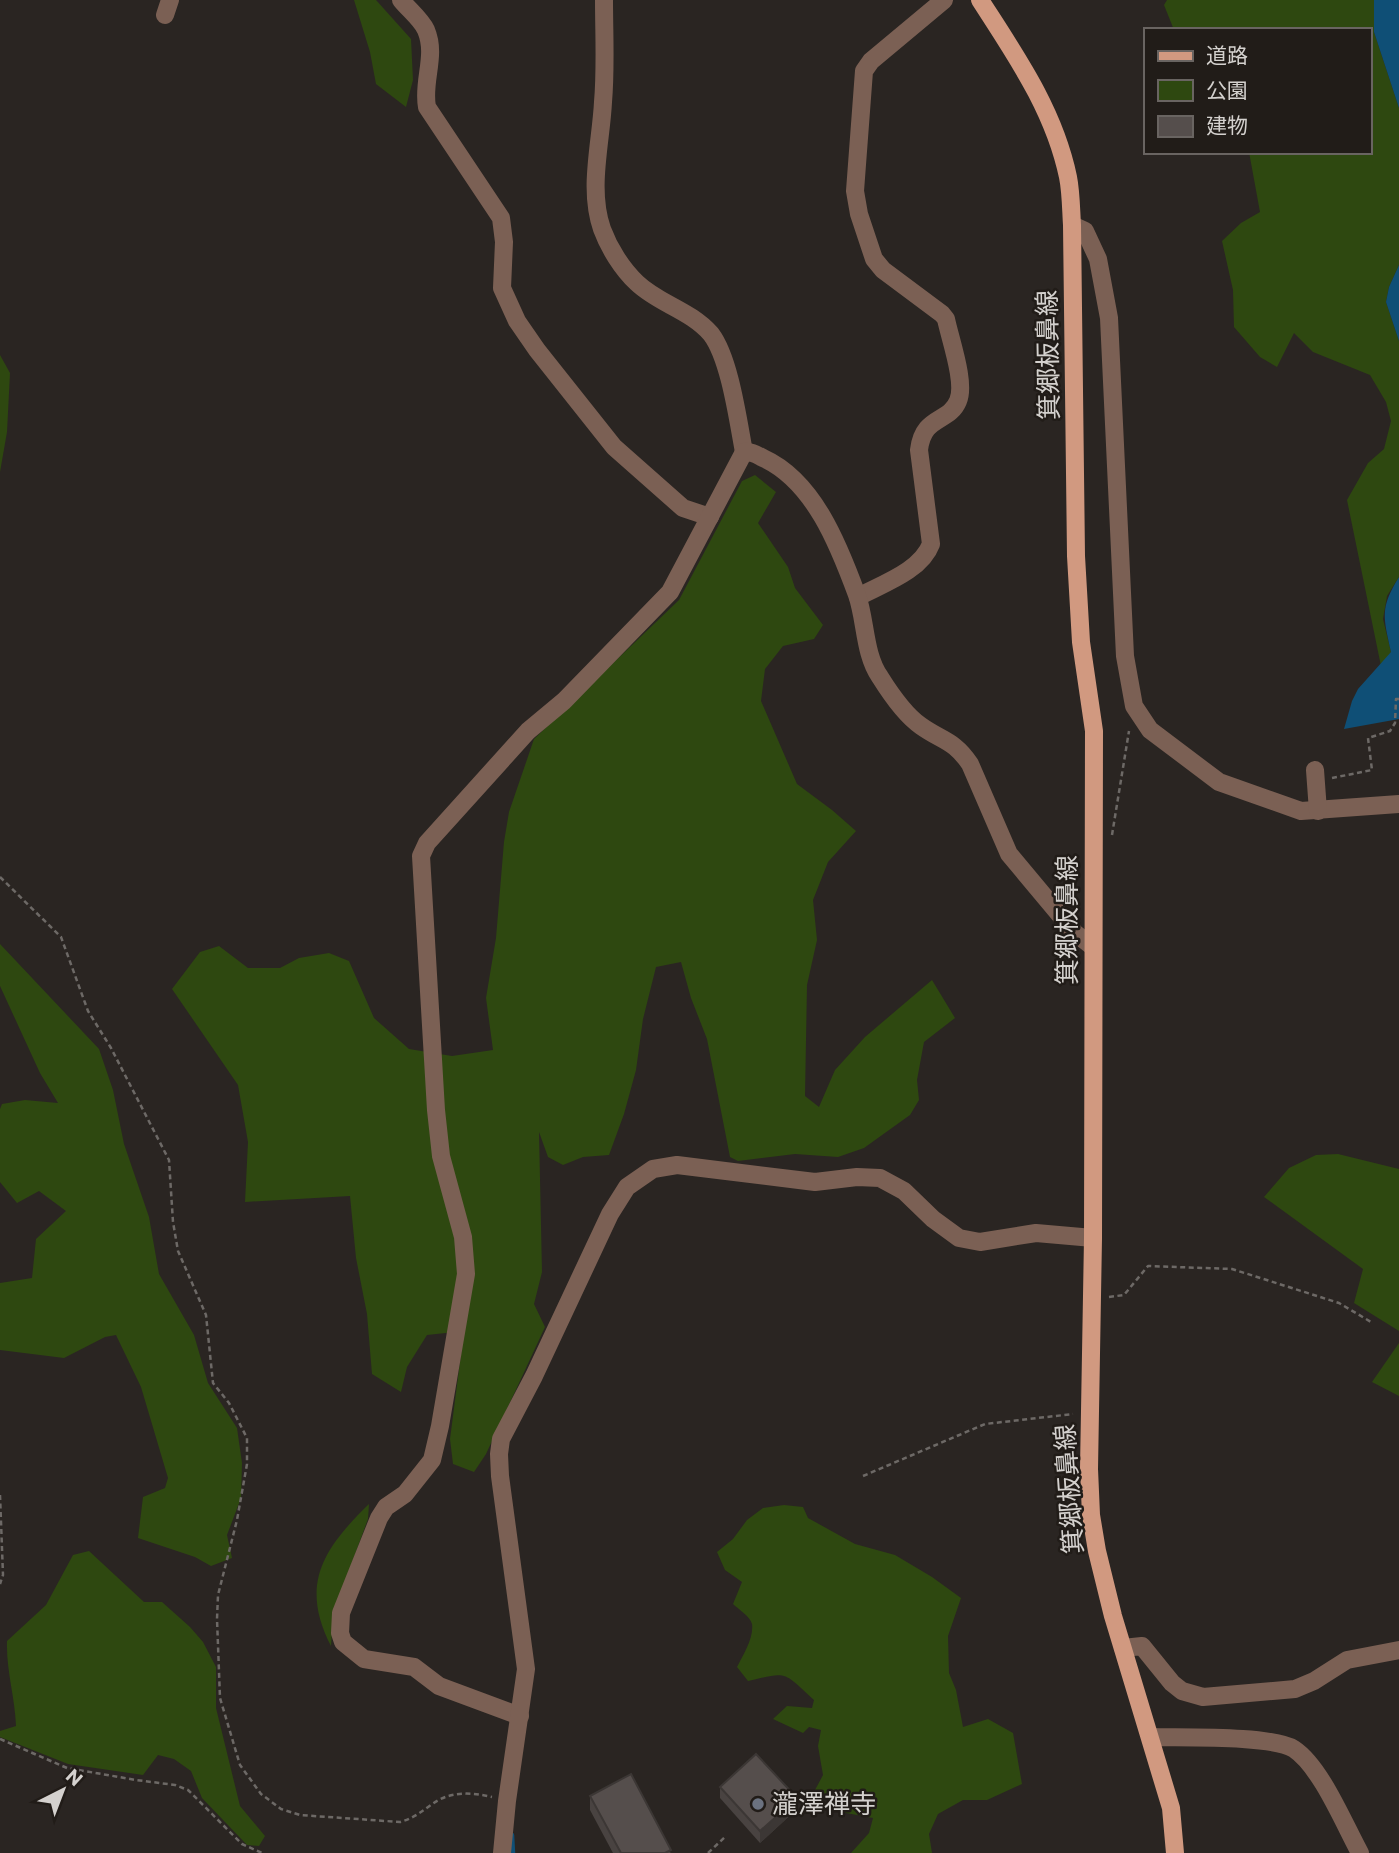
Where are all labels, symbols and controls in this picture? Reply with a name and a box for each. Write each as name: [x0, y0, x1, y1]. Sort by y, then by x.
legend: [1144, 28, 1371, 154]
text: 道路: [1206, 42, 1248, 67]
text: 公園: [1206, 77, 1248, 102]
text: 建物: [1206, 112, 1248, 137]
street label: 箕郷板鼻線: [1030, 290, 1063, 420]
street label: 箕郷板鼻線: [1050, 855, 1081, 985]
street label: 箕郷板鼻線: [1048, 1423, 1088, 1555]
north arrow: [28, 1755, 98, 1825]
text: N: [62, 1764, 88, 1790]
place label: 瀧澤禅寺: [772, 1787, 876, 1818]
marker: 瀧澤禅寺: [750, 1796, 766, 1812]

